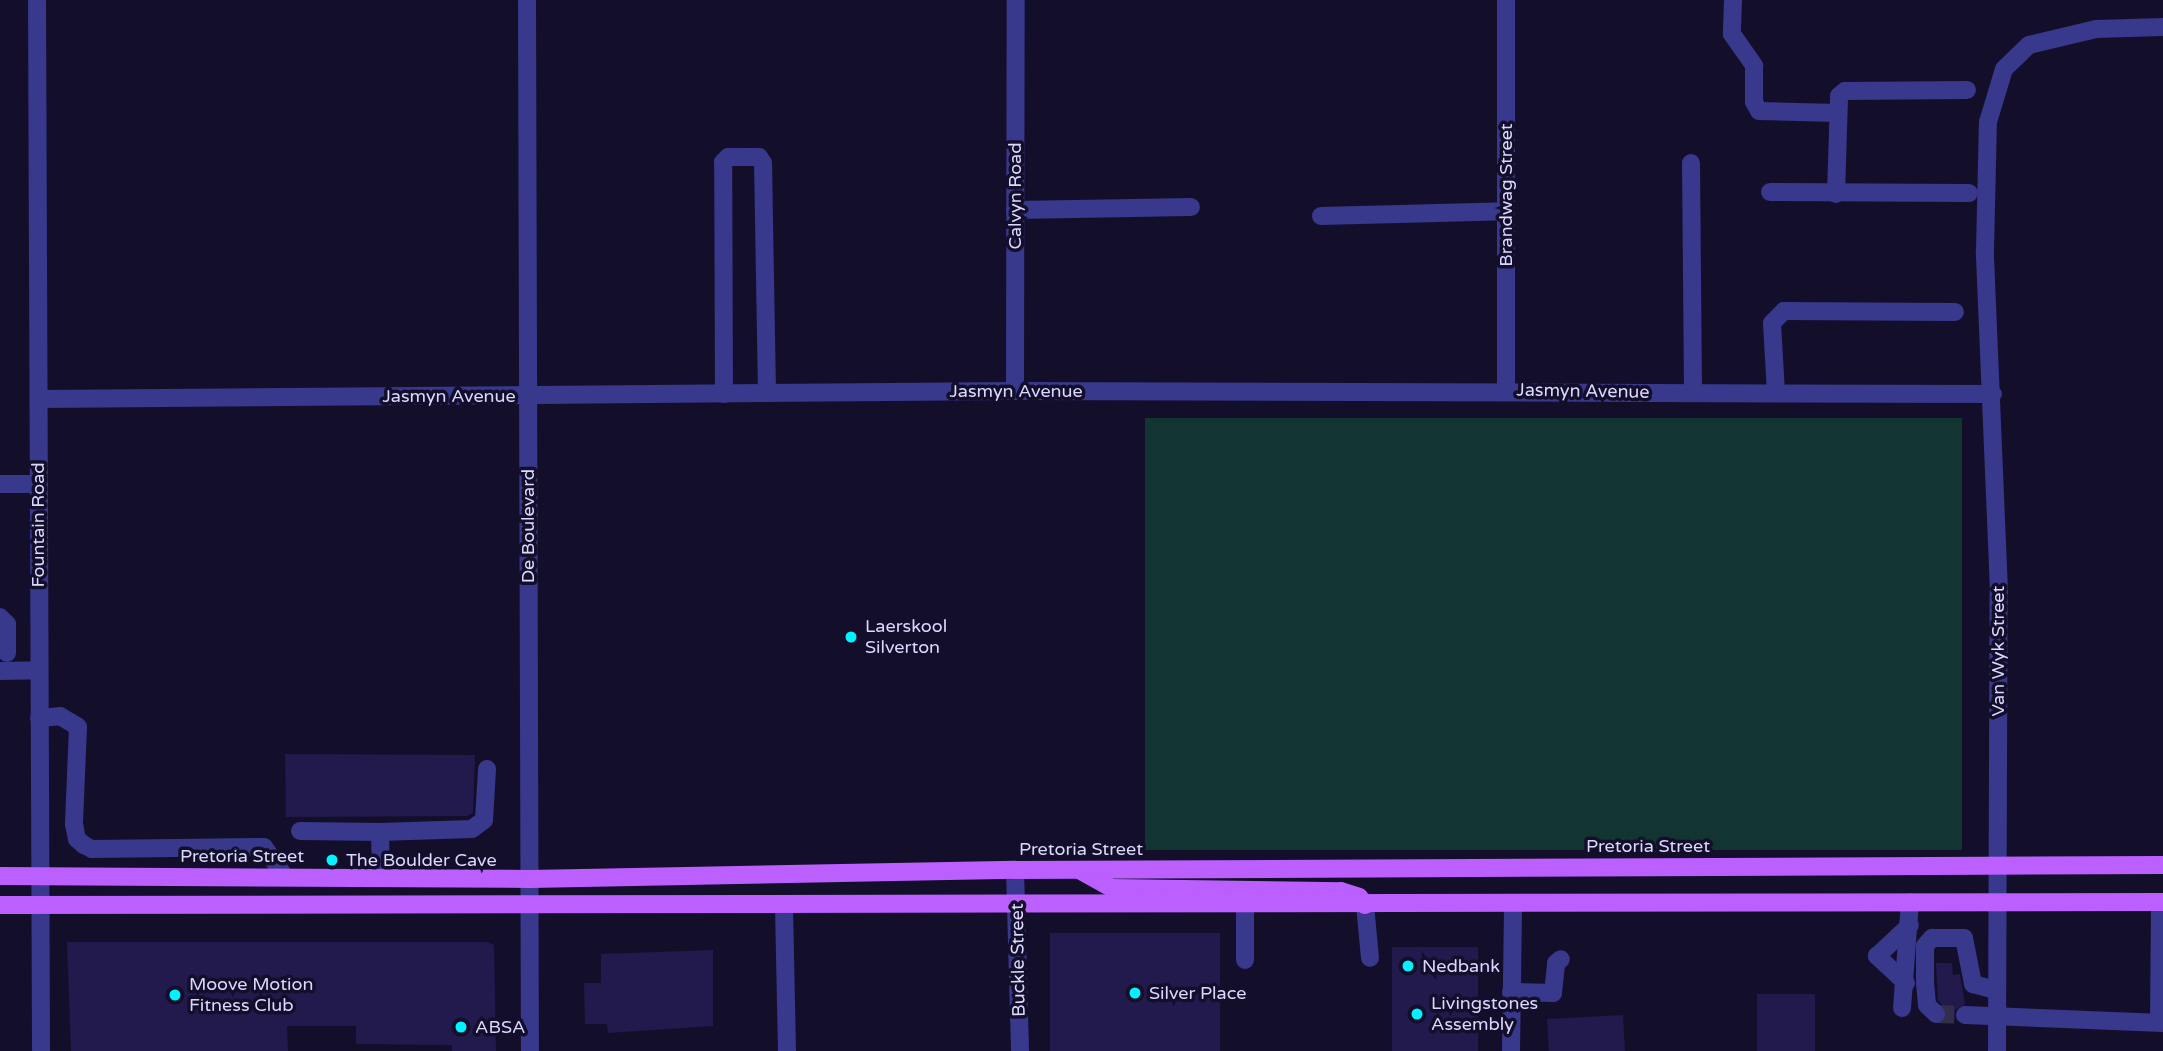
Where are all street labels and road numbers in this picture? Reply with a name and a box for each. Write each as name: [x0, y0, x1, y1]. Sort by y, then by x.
street label: Brandwag Street: [1495, 123, 1517, 267]
street label: Calvyn Road: [1004, 142, 1026, 250]
street label: Jasmyn Avenue: [1516, 379, 1650, 403]
street label: Jasmyn Avenue: [949, 380, 1083, 402]
street label: Jasmyn Avenue: [382, 385, 516, 407]
street label: Fountain Road: [27, 462, 49, 588]
street label: De Boulevard: [517, 469, 539, 583]
street label: Van Wyk Street: [1987, 586, 2009, 716]
street label: Pretoria Street: [1586, 835, 1710, 857]
street label: Pretoria Street: [1019, 838, 1143, 860]
street label: Pretoria Street: [180, 845, 304, 867]
street label: Buckle Street: [1006, 903, 1030, 1017]

